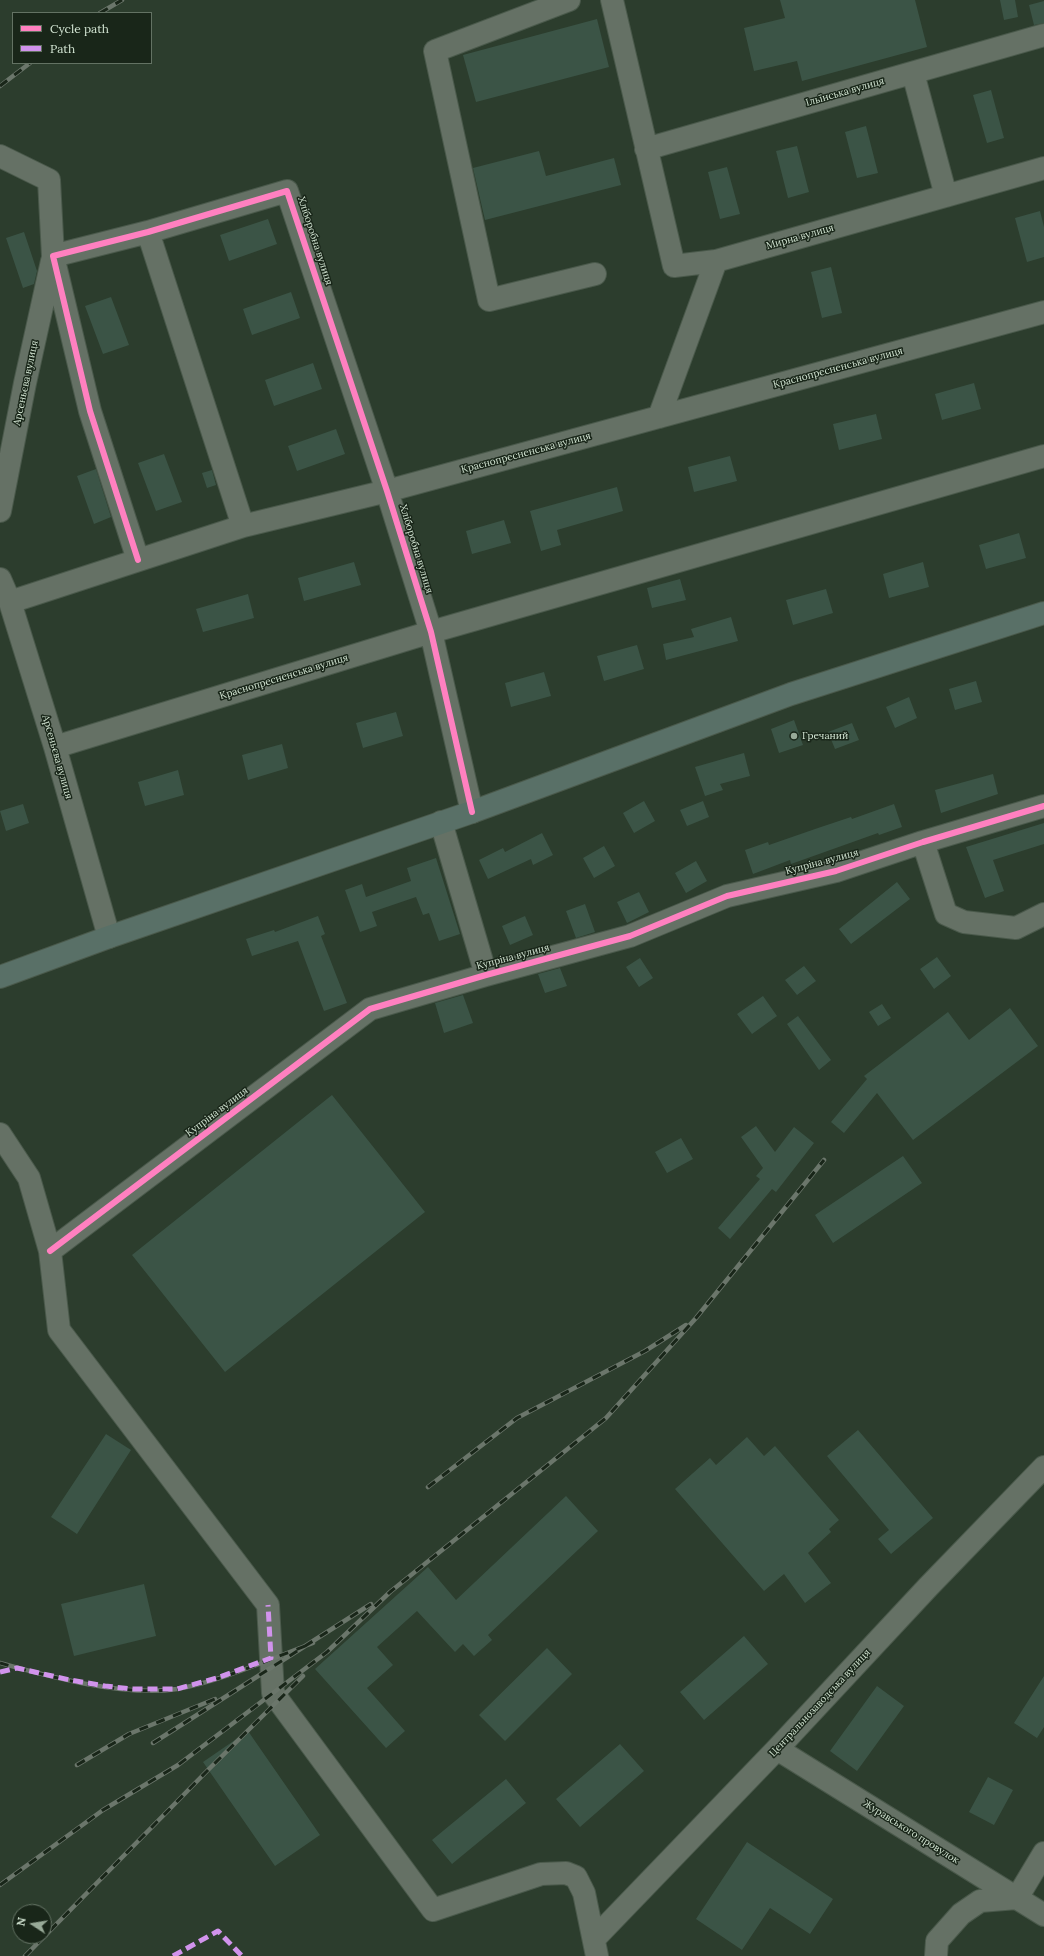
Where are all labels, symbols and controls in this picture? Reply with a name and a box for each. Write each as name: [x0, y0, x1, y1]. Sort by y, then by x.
legend: [12, 12, 152, 64]
text: Cycle path: [50, 21, 109, 36]
text: Path: [50, 41, 75, 56]
street label: Ільїнська вулиця: [804, 75, 886, 109]
street label: Хліборобна вулиця: [295, 195, 335, 287]
street label: Мирна вулиця: [765, 222, 835, 252]
street label: Арсеньєва вулиця: [11, 339, 41, 427]
street label: Краснопресненська вулиця: [772, 345, 904, 391]
street label: Краснопресненська вулиця: [460, 430, 592, 476]
street label: Хліборобна вулиця: [397, 503, 435, 595]
street label: Краснопресненська вулиця: [218, 652, 350, 702]
street label: Арсеньєва вулиця: [39, 714, 75, 800]
place label: Гречаний: [802, 730, 848, 742]
marker: Гречаний: [789, 731, 799, 741]
street label: Купріна вулиця: [784, 846, 860, 878]
street label: Купріна вулиця: [475, 941, 551, 973]
street label: Купріна вулиця: [183, 1085, 251, 1139]
street label: Центральнозаводська вулиця: [767, 1647, 873, 1759]
street label: Журавського провулок: [861, 1798, 961, 1866]
north arrow: [12, 1904, 52, 1944]
text: N: [14, 1916, 29, 1927]

